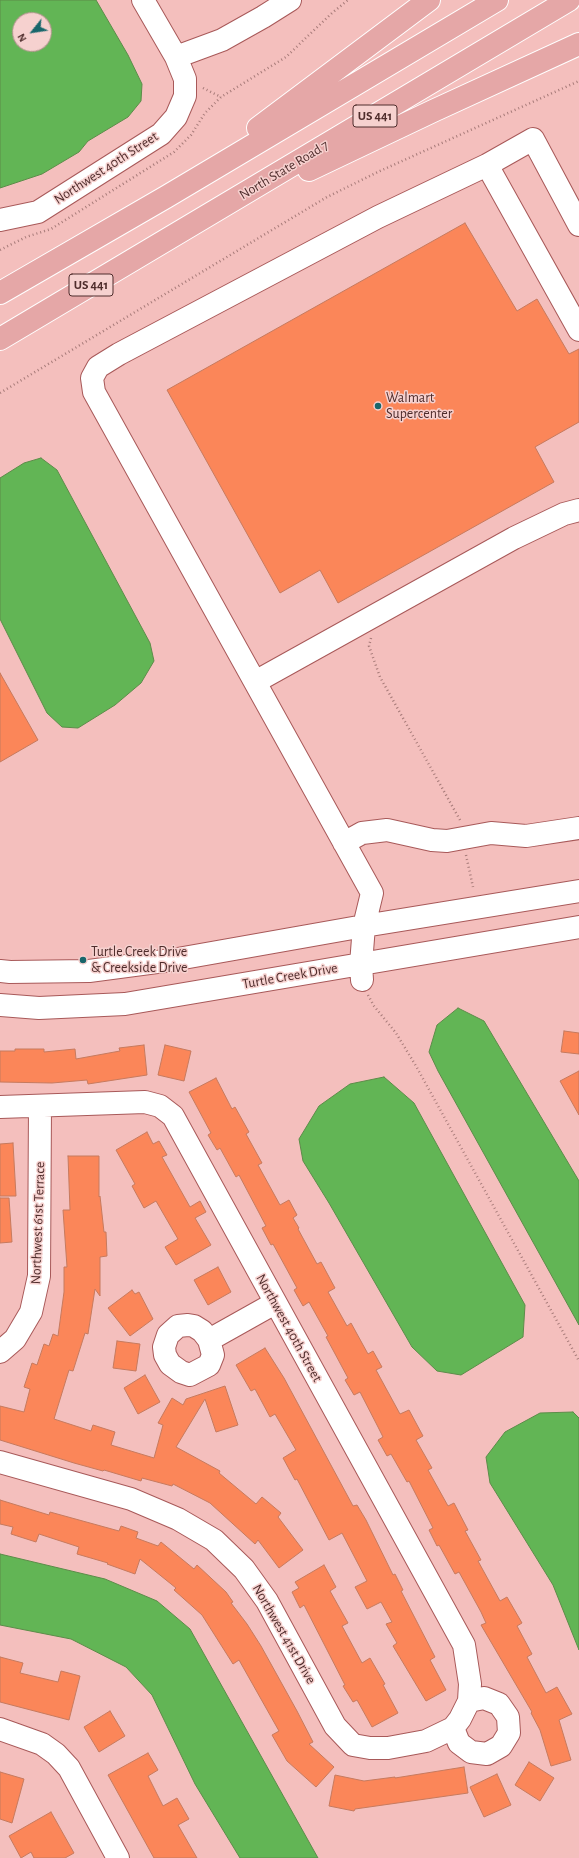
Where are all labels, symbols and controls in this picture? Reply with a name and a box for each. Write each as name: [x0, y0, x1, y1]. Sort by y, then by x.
north arrow: [12, 12, 52, 52]
text: N: [15, 32, 29, 44]
road number: US 441: [353, 105, 397, 127]
street label: Northwest 40th Street: [51, 128, 161, 208]
street label: North State Road 7: [236, 137, 332, 203]
road number: US 441: [69, 274, 113, 296]
place label: Walmart Supercenter: [386, 390, 452, 422]
marker: Walmart Supercenter: [373, 401, 383, 411]
place label: Turtle Creek Drive & Creekside Drive: [91, 944, 188, 976]
marker: Turtle Creek Drive & Creekside Drive: [78, 955, 88, 965]
street label: Turtle Creek Drive: [241, 959, 339, 993]
street label: Northwest 61st Terrace: [27, 1161, 49, 1285]
street label: Northwest 40th Street: [252, 1271, 326, 1385]
street label: Northwest 41st Drive: [249, 1581, 319, 1687]

